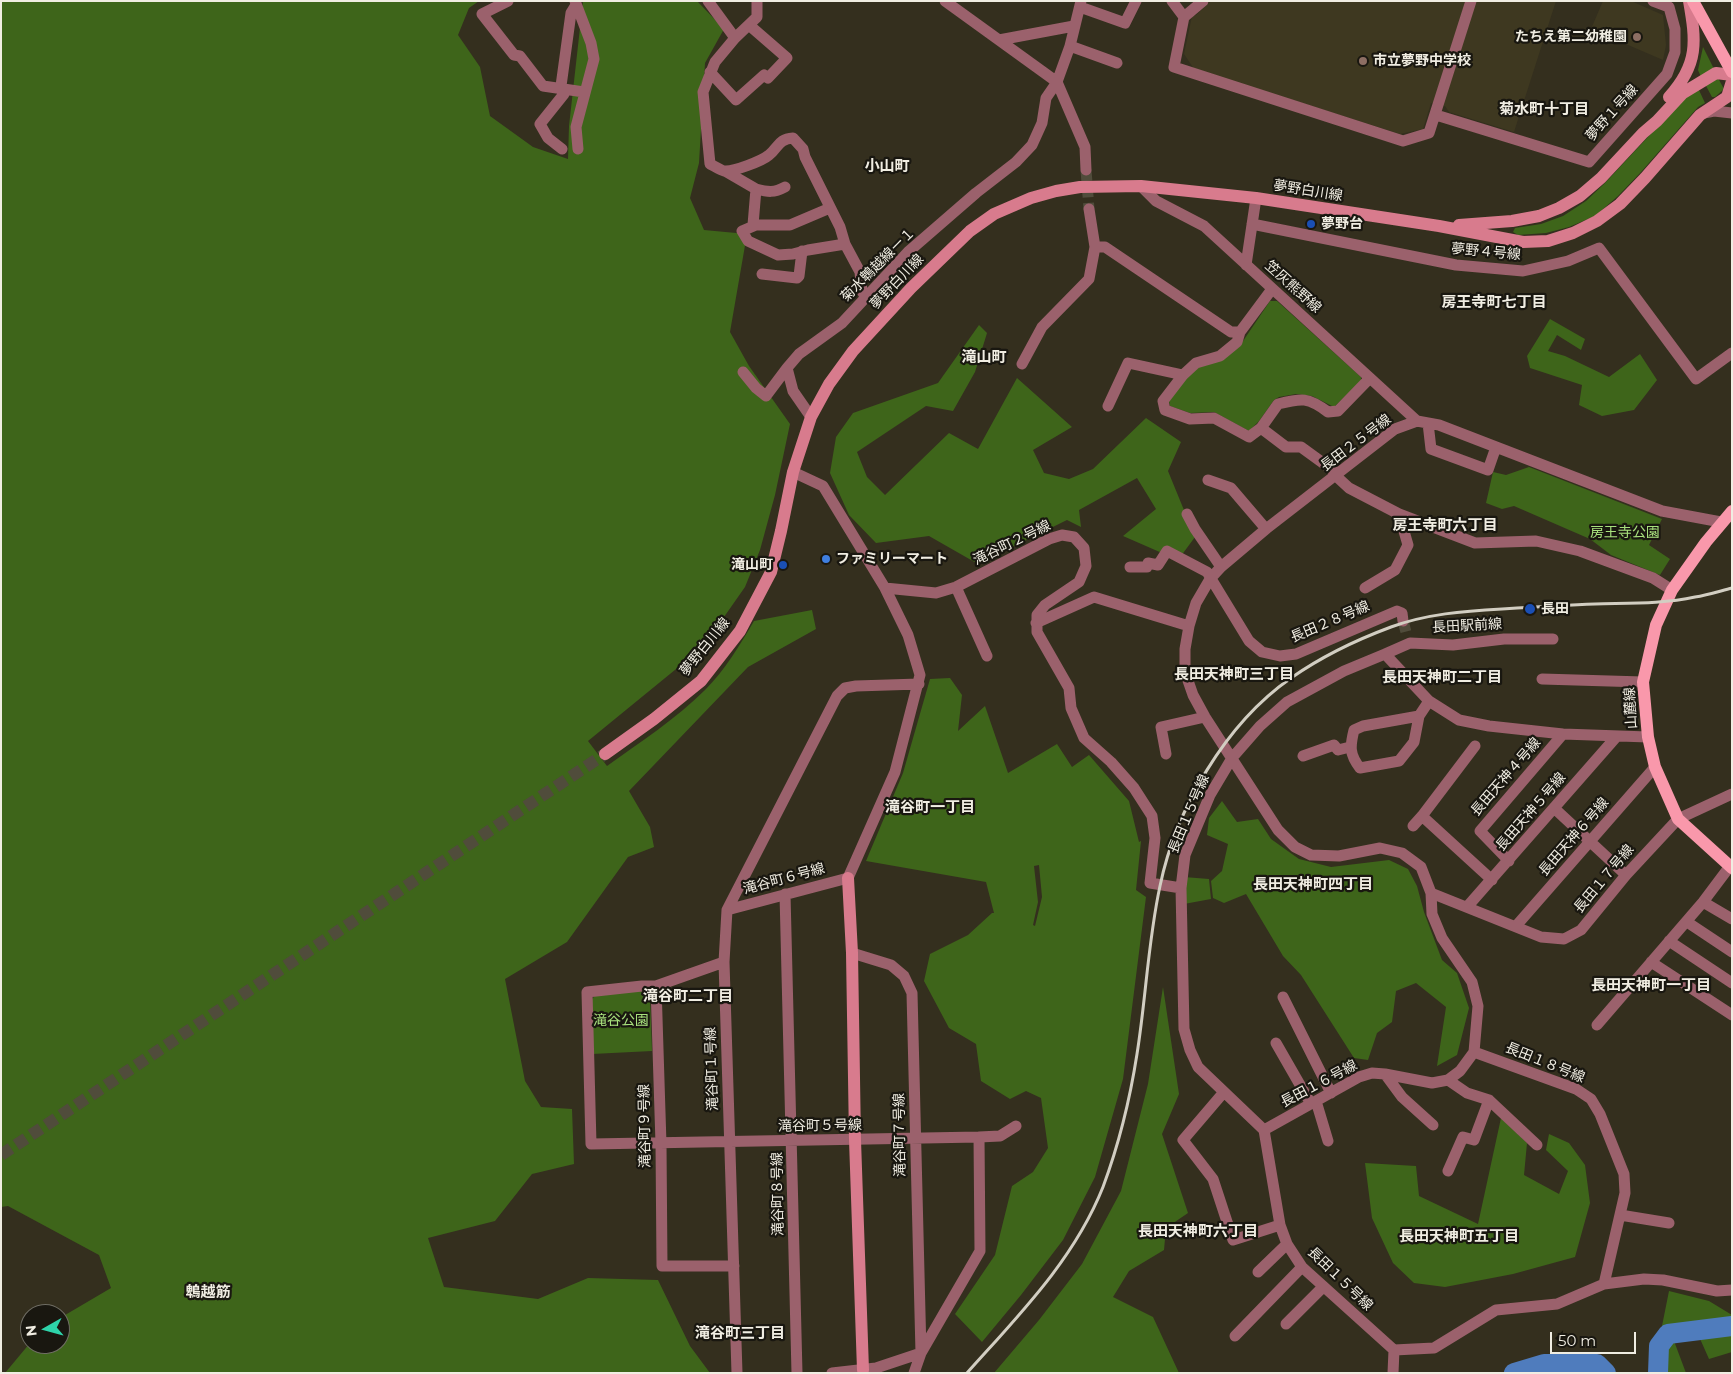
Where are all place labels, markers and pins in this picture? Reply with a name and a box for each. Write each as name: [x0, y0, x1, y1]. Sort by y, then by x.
place label: たちえ第二幼稚園: [1515, 29, 1627, 45]
marker: たちえ第二幼稚園: [1631, 31, 1643, 43]
place label: 市立夢野中学校: [1373, 53, 1471, 69]
marker: 市立夢野中学校: [1357, 55, 1369, 67]
place label: 夢野台: [1321, 216, 1363, 232]
marker: 夢野台: [1305, 218, 1317, 230]
place label: ファミリーマート: [836, 551, 948, 567]
marker: ファミリーマート: [820, 553, 832, 565]
place label: 滝山町: [731, 557, 773, 573]
marker: 滝山町: [777, 559, 789, 571]
place label: 長田: [1541, 601, 1569, 617]
marker: 長田: [1523, 602, 1537, 616]

